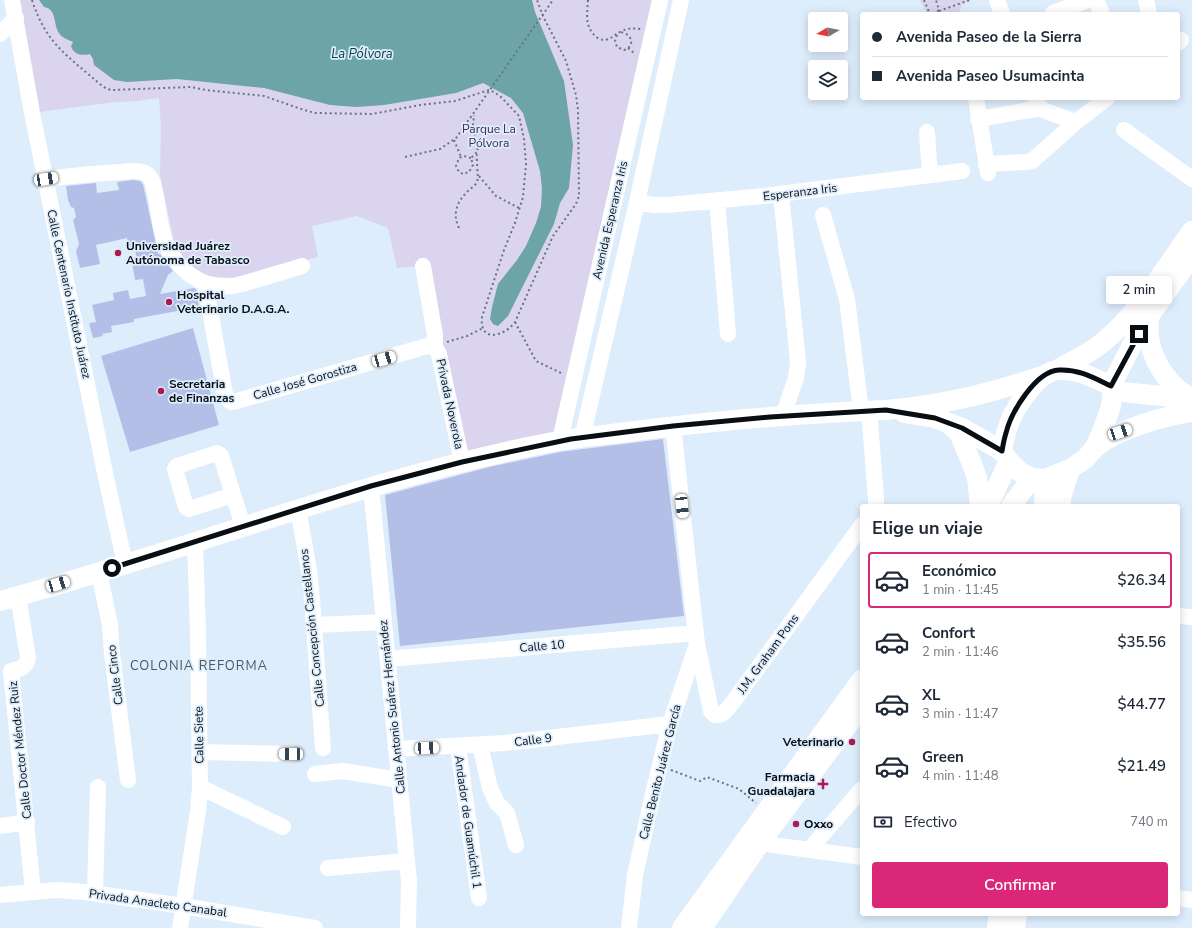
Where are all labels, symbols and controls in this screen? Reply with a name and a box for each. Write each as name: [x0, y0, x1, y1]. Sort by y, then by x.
north arrow: [808, 12, 848, 52]
map controls: [808, 12, 848, 100]
text: Avenida Paseo de la Sierra: [896, 27, 1082, 47]
water label: La Pólvora: [331, 45, 393, 63]
button: layers: [808, 60, 848, 100]
text: Avenida Paseo Usumacinta: [896, 66, 1084, 86]
park label: Parque La Pólvora: [462, 121, 516, 151]
street label: Avenida Esperanza Iris: [589, 159, 631, 281]
car: [33, 171, 59, 187]
street label: Esperanza Iris: [762, 180, 838, 204]
street label: Calle Centenario Instituto Juárez: [43, 208, 95, 381]
place label: Universidad Juárez Autónoma de Tabasco: [126, 238, 250, 268]
marker: Universidad Juárez Autónoma de Tabasco: [113, 248, 123, 258]
callout: 2 min: [1106, 276, 1172, 304]
text: 2 min: [1122, 281, 1156, 299]
place label: Hospital Veterinario D.A.G.A.: [176, 287, 289, 317]
marker: Hospital Veterinario D.A.G.A.: [164, 297, 174, 307]
route end: [1130, 325, 1148, 343]
car: [371, 350, 397, 368]
street label: Privada Noverola: [433, 357, 467, 451]
street label: Calle José Gorostiza: [251, 359, 359, 403]
place label: Secretaria de Finanzas: [169, 376, 235, 406]
marker: Secretaria de Finanzas: [156, 386, 166, 396]
car: [1107, 423, 1133, 441]
car: [675, 493, 689, 519]
text: Elige un viaje: [872, 516, 983, 540]
street label: Calle Concepción Castellanos: [296, 548, 328, 708]
route start: [103, 559, 121, 577]
text: Económico: [922, 561, 996, 581]
icon: car: [874, 562, 910, 598]
text: $26.34: [1117, 570, 1166, 590]
car: [45, 575, 71, 593]
text: 1 min · 11:45: [922, 581, 998, 599]
street label: J.M. Graham Pons: [733, 611, 803, 698]
street label: Calle Antonio Suárez Hernández: [375, 619, 409, 795]
text: Confort: [922, 623, 975, 643]
icon: car: [874, 624, 910, 660]
text: $35.56: [1117, 632, 1166, 652]
street label: Calle 10: [519, 636, 565, 656]
text: 2 min · 11:46: [922, 643, 998, 661]
street label: Calle Cinco: [103, 644, 127, 706]
district label: COLONIA REFORMA: [130, 657, 268, 675]
street label: Calle Doctor Méndez Ruiz: [5, 680, 35, 820]
text: XL: [922, 685, 941, 705]
icon: car: [874, 686, 910, 722]
text: $44.77: [1117, 694, 1166, 714]
street label: Calle Benito Juárez García: [635, 703, 685, 841]
text: 3 min · 11:47: [922, 705, 998, 723]
street label: Calle Siete: [190, 706, 208, 764]
street label: Calle 9: [513, 730, 553, 750]
place label: Veterinario: [782, 734, 844, 750]
marker: Veterinario: [847, 737, 857, 747]
car: [415, 741, 439, 755]
text: Green: [922, 747, 964, 767]
car: [279, 748, 303, 760]
icon: car: [874, 748, 910, 784]
street label: Andador de Guamúchil 1: [451, 754, 485, 890]
text: $21.49: [1117, 756, 1166, 776]
text: 4 min · 11:48: [922, 767, 998, 785]
place label: Farmacia Guadalajara: [748, 769, 815, 799]
marker: Farmacia Guadalajara: [818, 779, 828, 789]
icon: cash: [872, 811, 894, 833]
text: Efectivo: [904, 812, 957, 832]
text: 740 m: [1130, 813, 1168, 831]
place label: Oxxo: [804, 816, 833, 832]
marker: Oxxo: [791, 819, 801, 829]
button: Confirmar: [872, 862, 1168, 908]
street label: Privada Anacleto Canabal: [88, 885, 228, 921]

